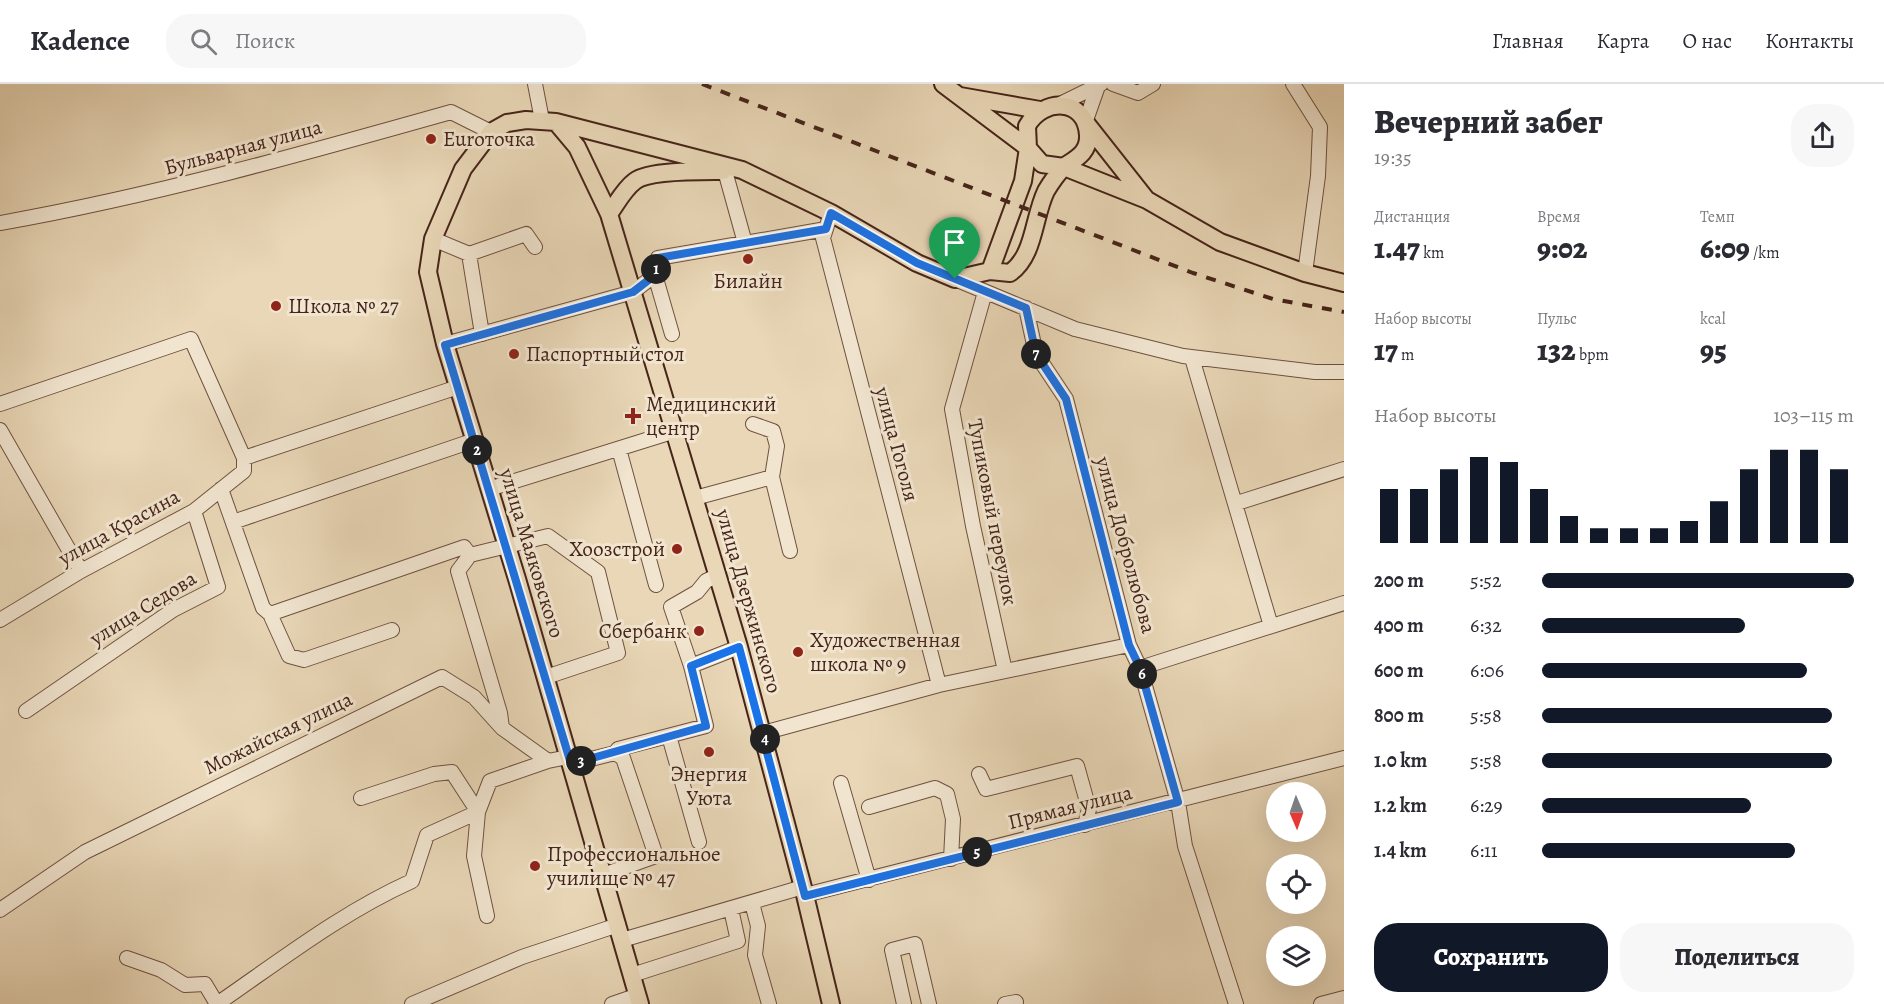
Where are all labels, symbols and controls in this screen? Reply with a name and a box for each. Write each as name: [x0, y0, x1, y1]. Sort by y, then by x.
search box: [166, 14, 586, 68]
text: Kadence: [30, 22, 130, 60]
icon: search: [187, 25, 220, 58]
text: Поиск: [235, 26, 295, 56]
text: Главная: [1492, 27, 1564, 55]
text: Карта: [1597, 27, 1649, 55]
text: О нас: [1682, 27, 1732, 55]
text: Контакты: [1765, 27, 1854, 55]
text: Вечерний забег: [1374, 99, 1603, 144]
button: share: [1791, 104, 1854, 167]
street label: Бульварная улица: [161, 112, 325, 182]
place label: Euroточка: [443, 125, 535, 153]
marker: Euroточка: [424, 132, 438, 146]
text: 19:35: [1374, 144, 1412, 171]
text: Дистанция: [1374, 206, 1450, 228]
text: Время: [1537, 206, 1581, 228]
text: Темп: [1700, 206, 1735, 228]
pin: [929, 217, 980, 279]
icon: arrive: [938, 226, 971, 259]
text: 1.47: [1374, 228, 1420, 268]
text: 9:02: [1537, 228, 1587, 268]
text: 6:09: [1700, 228, 1750, 268]
text: km: [1420, 242, 1444, 264]
text: /km: [1750, 242, 1780, 264]
marker: Билайн: [741, 252, 755, 266]
pin: 1: [641, 254, 671, 284]
text: 1: [653, 258, 659, 280]
place label: Билайн: [713, 267, 783, 295]
place label: Школа № 27: [288, 292, 399, 320]
marker: Школа № 27: [269, 299, 283, 313]
text: Набор высоты: [1374, 308, 1472, 330]
text: Пульс: [1537, 308, 1577, 330]
text: kcal: [1700, 308, 1726, 330]
text: 17: [1374, 330, 1398, 370]
text: 132: [1537, 330, 1576, 370]
text: 95: [1700, 330, 1727, 370]
pin: 7: [1021, 339, 1051, 369]
place label: Паспортный стол: [526, 340, 684, 368]
text: 7: [1033, 343, 1039, 365]
text: m: [1398, 344, 1414, 366]
text: bpm: [1576, 344, 1609, 366]
marker: Паспортный стол: [507, 347, 521, 361]
street label: улица Гоголя: [868, 383, 926, 504]
place label: Медицинский центр: [646, 390, 776, 442]
text: Набор высоты: [1374, 402, 1497, 429]
text: 103–115 m: [1773, 402, 1854, 429]
marker: Медицинский центр: [624, 407, 642, 425]
street label: Тупиковый переулок: [961, 416, 1025, 608]
pin: 2: [462, 435, 492, 465]
text: 2: [473, 439, 481, 461]
street label: улица Добролюбова: [1089, 453, 1163, 637]
street label: улица Маяковского: [493, 464, 571, 641]
street label: улица Красина: [52, 482, 185, 572]
street label: улица Дзержинского: [709, 505, 789, 696]
place label: Хоозстрой: [569, 535, 665, 563]
marker: Хоозстрой: [670, 542, 684, 556]
street label: улица Седова: [84, 564, 202, 652]
text: 200 m: [1374, 567, 1424, 594]
text: 5:52: [1470, 567, 1501, 594]
text: 400 m: [1374, 612, 1424, 639]
text: 6:32: [1470, 612, 1502, 639]
place label: Сбербанк: [599, 617, 687, 645]
marker: Сбербанк: [692, 624, 706, 638]
place label: Художественная школа № 9: [810, 626, 960, 678]
marker: Художественная школа № 9: [791, 645, 805, 659]
text: 600 m: [1374, 657, 1424, 684]
text: 6:06: [1470, 657, 1504, 684]
pin: 6: [1127, 659, 1157, 689]
text: 6: [1138, 663, 1146, 685]
street label: Можайская улица: [199, 685, 357, 781]
text: 800 m: [1374, 702, 1424, 729]
text: 5:58: [1470, 702, 1502, 729]
pin: 4: [750, 724, 780, 754]
text: 4: [761, 728, 769, 750]
marker: Энергия Уюта: [702, 745, 716, 759]
pin: 3: [566, 746, 596, 776]
text: 1.0 km: [1374, 747, 1427, 774]
text: 5:58: [1470, 747, 1502, 774]
text: 3: [578, 750, 584, 772]
place label: Энергия Уюта: [670, 760, 748, 812]
street label: Прямая улица: [1005, 778, 1135, 836]
north arrow: [1266, 782, 1326, 842]
map controls: [1266, 782, 1326, 986]
text: 1.2 km: [1374, 792, 1427, 819]
text: 6:29: [1470, 792, 1503, 819]
pin: 5: [962, 837, 992, 867]
text: 1.4 km: [1374, 837, 1427, 864]
text: 6:11: [1470, 837, 1498, 864]
place label: Профессиональное училище № 47: [546, 840, 721, 892]
text: 5: [974, 841, 980, 863]
button: locate: [1266, 854, 1326, 914]
marker: Профессиональное училище № 47: [528, 859, 542, 873]
button: Сохранить: [1374, 923, 1608, 992]
button: Поделиться: [1620, 923, 1854, 992]
button: layers: [1266, 926, 1326, 986]

